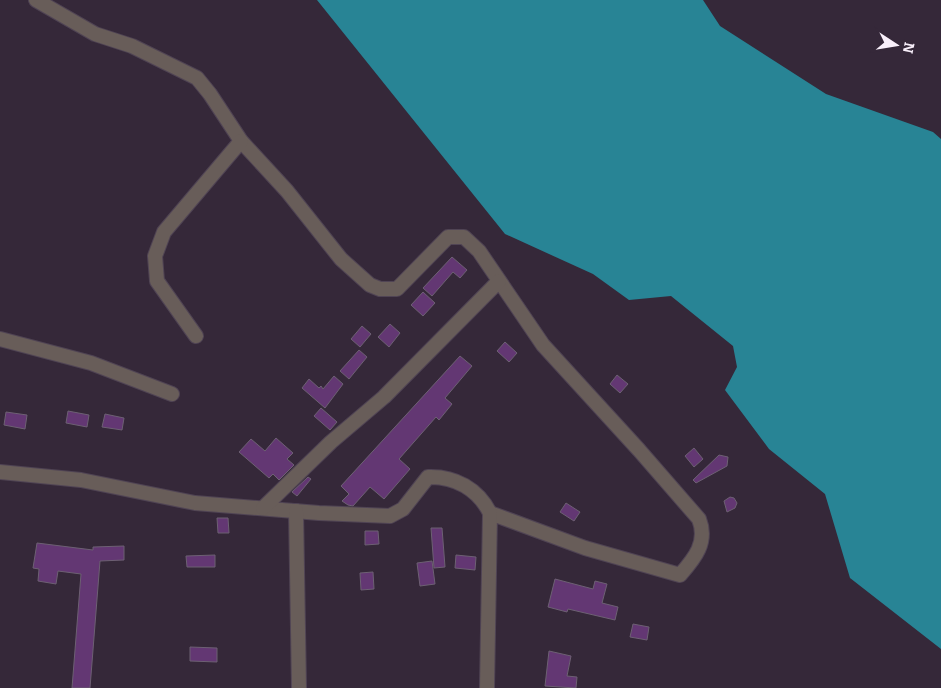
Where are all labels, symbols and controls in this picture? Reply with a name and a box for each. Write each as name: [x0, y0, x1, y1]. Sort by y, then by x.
north arrow: [871, 20, 921, 70]
text: N: [899, 41, 918, 55]

